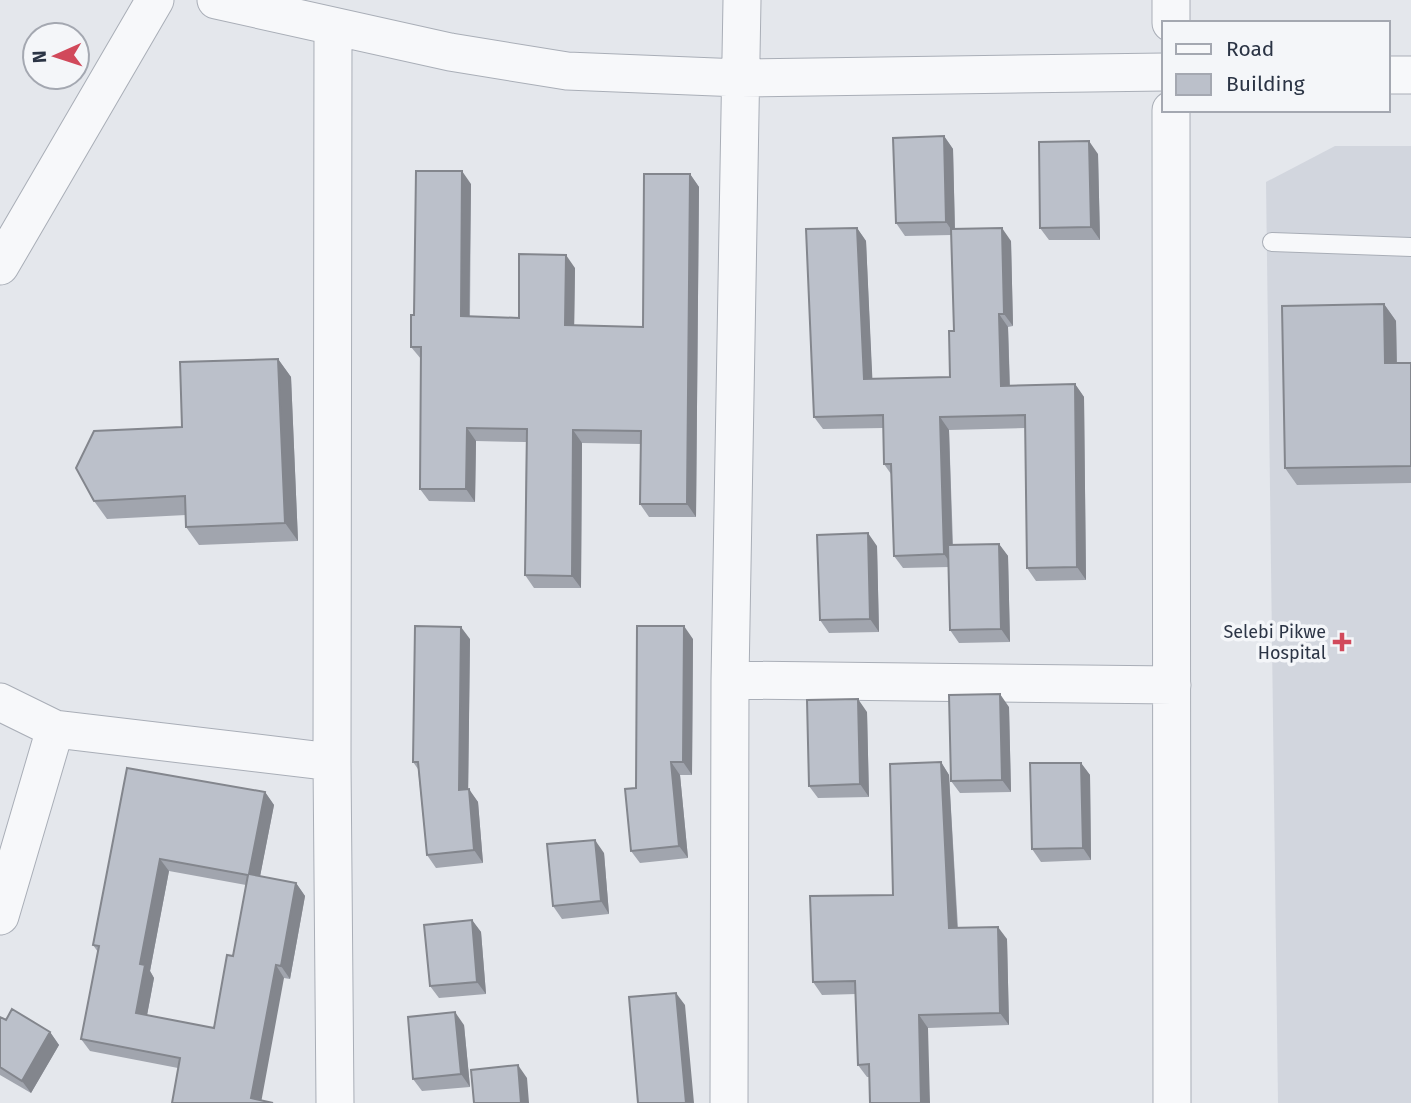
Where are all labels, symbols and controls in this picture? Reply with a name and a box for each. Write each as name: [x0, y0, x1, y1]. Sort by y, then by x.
north arrow: [21, 21, 91, 91]
legend: [1162, 21, 1390, 112]
text: Road: [1226, 36, 1274, 62]
text: N: [28, 50, 51, 64]
text: Building: [1226, 71, 1305, 97]
place label: Selebi Pikwe Hospital: [1223, 621, 1326, 664]
marker: Selebi Pikwe Hospital: [1332, 632, 1352, 652]

